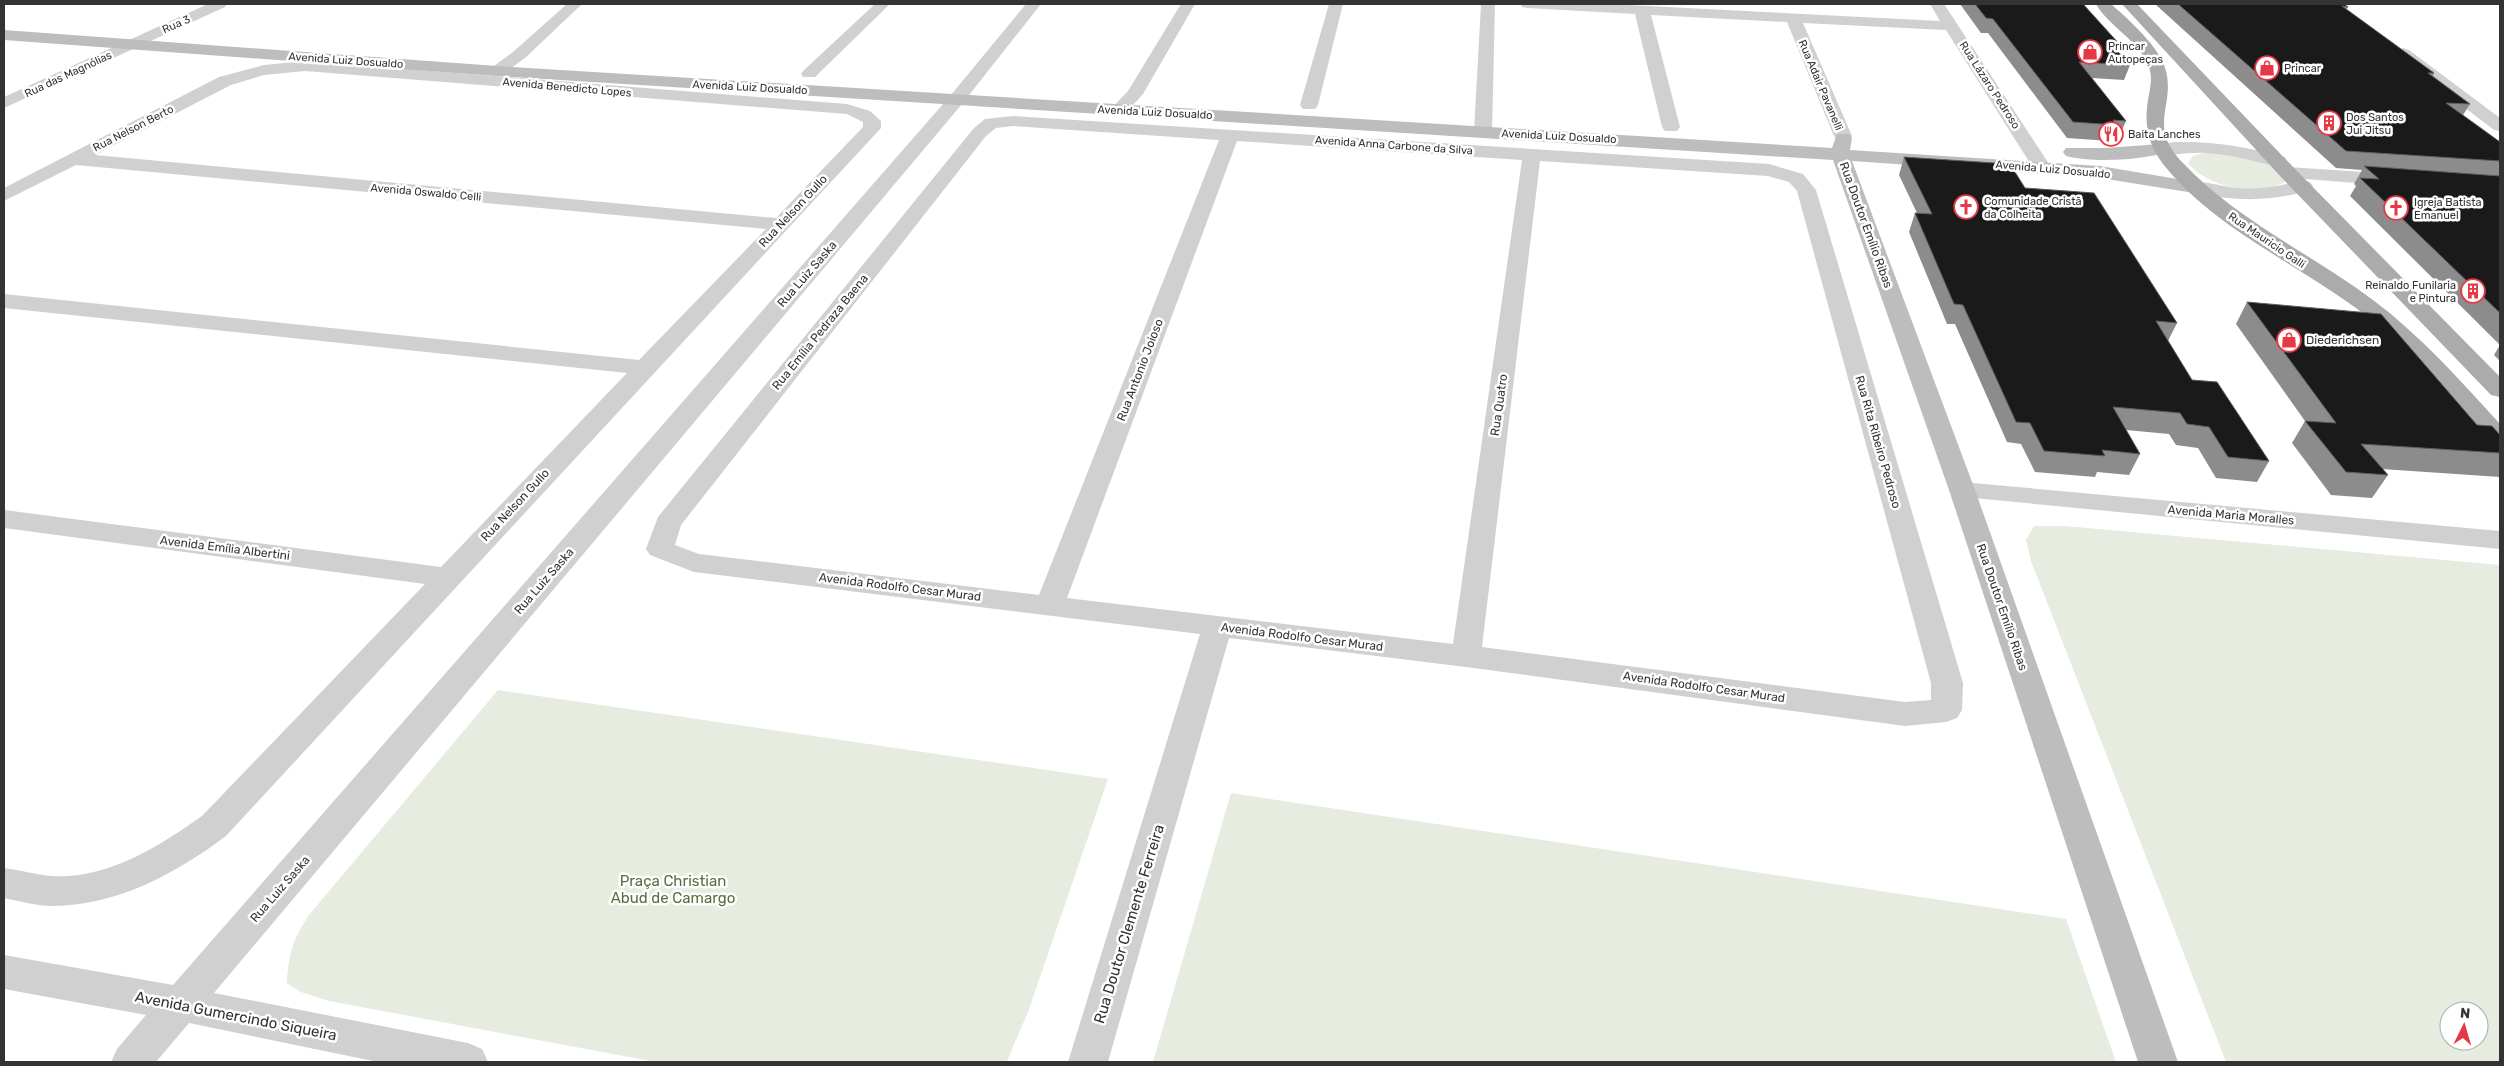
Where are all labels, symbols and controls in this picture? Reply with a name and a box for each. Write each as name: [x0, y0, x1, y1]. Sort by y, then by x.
street label: Rua 3: [160, 12, 193, 36]
street label: Rua Adair Pavanelli: [1796, 38, 1846, 132]
street label: Rua Lázaro Pedroso: [1956, 39, 2023, 131]
shop icon: Princar Autopeças: [2077, 39, 2103, 65]
place label: Princar Autopeças: [2108, 40, 2163, 66]
street label: Rua das Magnólias: [22, 48, 114, 100]
street label: Avenida Luiz Dosualdo: [288, 50, 404, 71]
shop icon: Princar: [2254, 55, 2280, 81]
place label: Princar: [2284, 62, 2322, 75]
street label: Avenida Benedicto Lopes: [502, 75, 632, 100]
street label: Avenida Luiz Dosualdo: [692, 78, 808, 97]
street label: Rua Nelson Berto: [91, 103, 176, 154]
street label: Avenida Luiz Dosualdo: [1097, 103, 1213, 122]
building icon: Dos Santos Jui Jitsu: [2316, 110, 2342, 136]
place label: Dos Santos Jui Jitsu: [2346, 111, 2404, 137]
restaurant icon: Baita Lanches: [2098, 121, 2124, 147]
street label: Avenida Luiz Dosualdo: [1501, 127, 1617, 146]
place label: Baita Lanches: [2128, 128, 2201, 141]
street label: Avenida Anna Carbone da Silva: [1315, 133, 1473, 158]
street label: Avenida Luiz Dosualdo: [1995, 158, 2111, 181]
street label: Rua Doutor Emílio Ribas: [1837, 160, 1895, 290]
street label: Rua Nelson Gullo: [756, 172, 830, 250]
street label: Avenida Oswaldo Celli: [370, 181, 482, 204]
church icon: Comunidade Cristã da Colheita: [1953, 194, 1979, 220]
place label: Comunidade Cristã da Colheita: [1984, 195, 2082, 221]
church icon: Igreja Batista Emanuel: [2383, 195, 2409, 221]
place label: Igreja Batista Emanuel: [2414, 196, 2482, 222]
street label: Rua Mauricio Galli: [2226, 210, 2308, 271]
street label: Rua Luiz Saska: [774, 238, 840, 310]
street label: Rua Emília Pedraza Baena: [769, 271, 871, 393]
building icon: Reinaldo Funilaria e Pintura: [2460, 278, 2486, 304]
place label: Reinaldo Funilaria e Pintura: [2365, 279, 2456, 305]
street label: Rua Antonio Joioso: [1114, 317, 1166, 423]
shop icon: Diederichsen: [2276, 327, 2302, 353]
place label: Diederichsen: [2306, 333, 2379, 347]
street label: Rua Quatro: [1488, 373, 1510, 437]
street label: Rua Rita Ribeiro Pedroso: [1852, 374, 1904, 510]
street label: Rua Nelson Gullo: [478, 466, 552, 544]
street label: Avenida Maria Moralles: [2167, 502, 2295, 528]
street label: Avenida Emília Albertini: [159, 533, 291, 563]
street label: Rua Doutor Emílio Ribas: [1974, 542, 2030, 672]
street label: Rua Luiz Saska: [511, 545, 577, 617]
street label: Avenida Rodolfo Cesar Murad: [818, 570, 982, 604]
street label: Avenida Rodolfo Cesar Murad: [1220, 620, 1384, 654]
street label: Avenida Rodolfo Cesar Murad: [1622, 669, 1786, 705]
street label: Rua Doutor Clemente Ferreira: [1090, 822, 1168, 1026]
street label: Rua Luiz Saska: [247, 853, 313, 925]
park label: Praça Christian Abud de Camargo: [611, 872, 735, 907]
street label: Avenida Gumercindo Siqueira: [134, 988, 338, 1044]
north arrow: [2439, 1001, 2489, 1051]
text: N: [2459, 1005, 2471, 1022]

